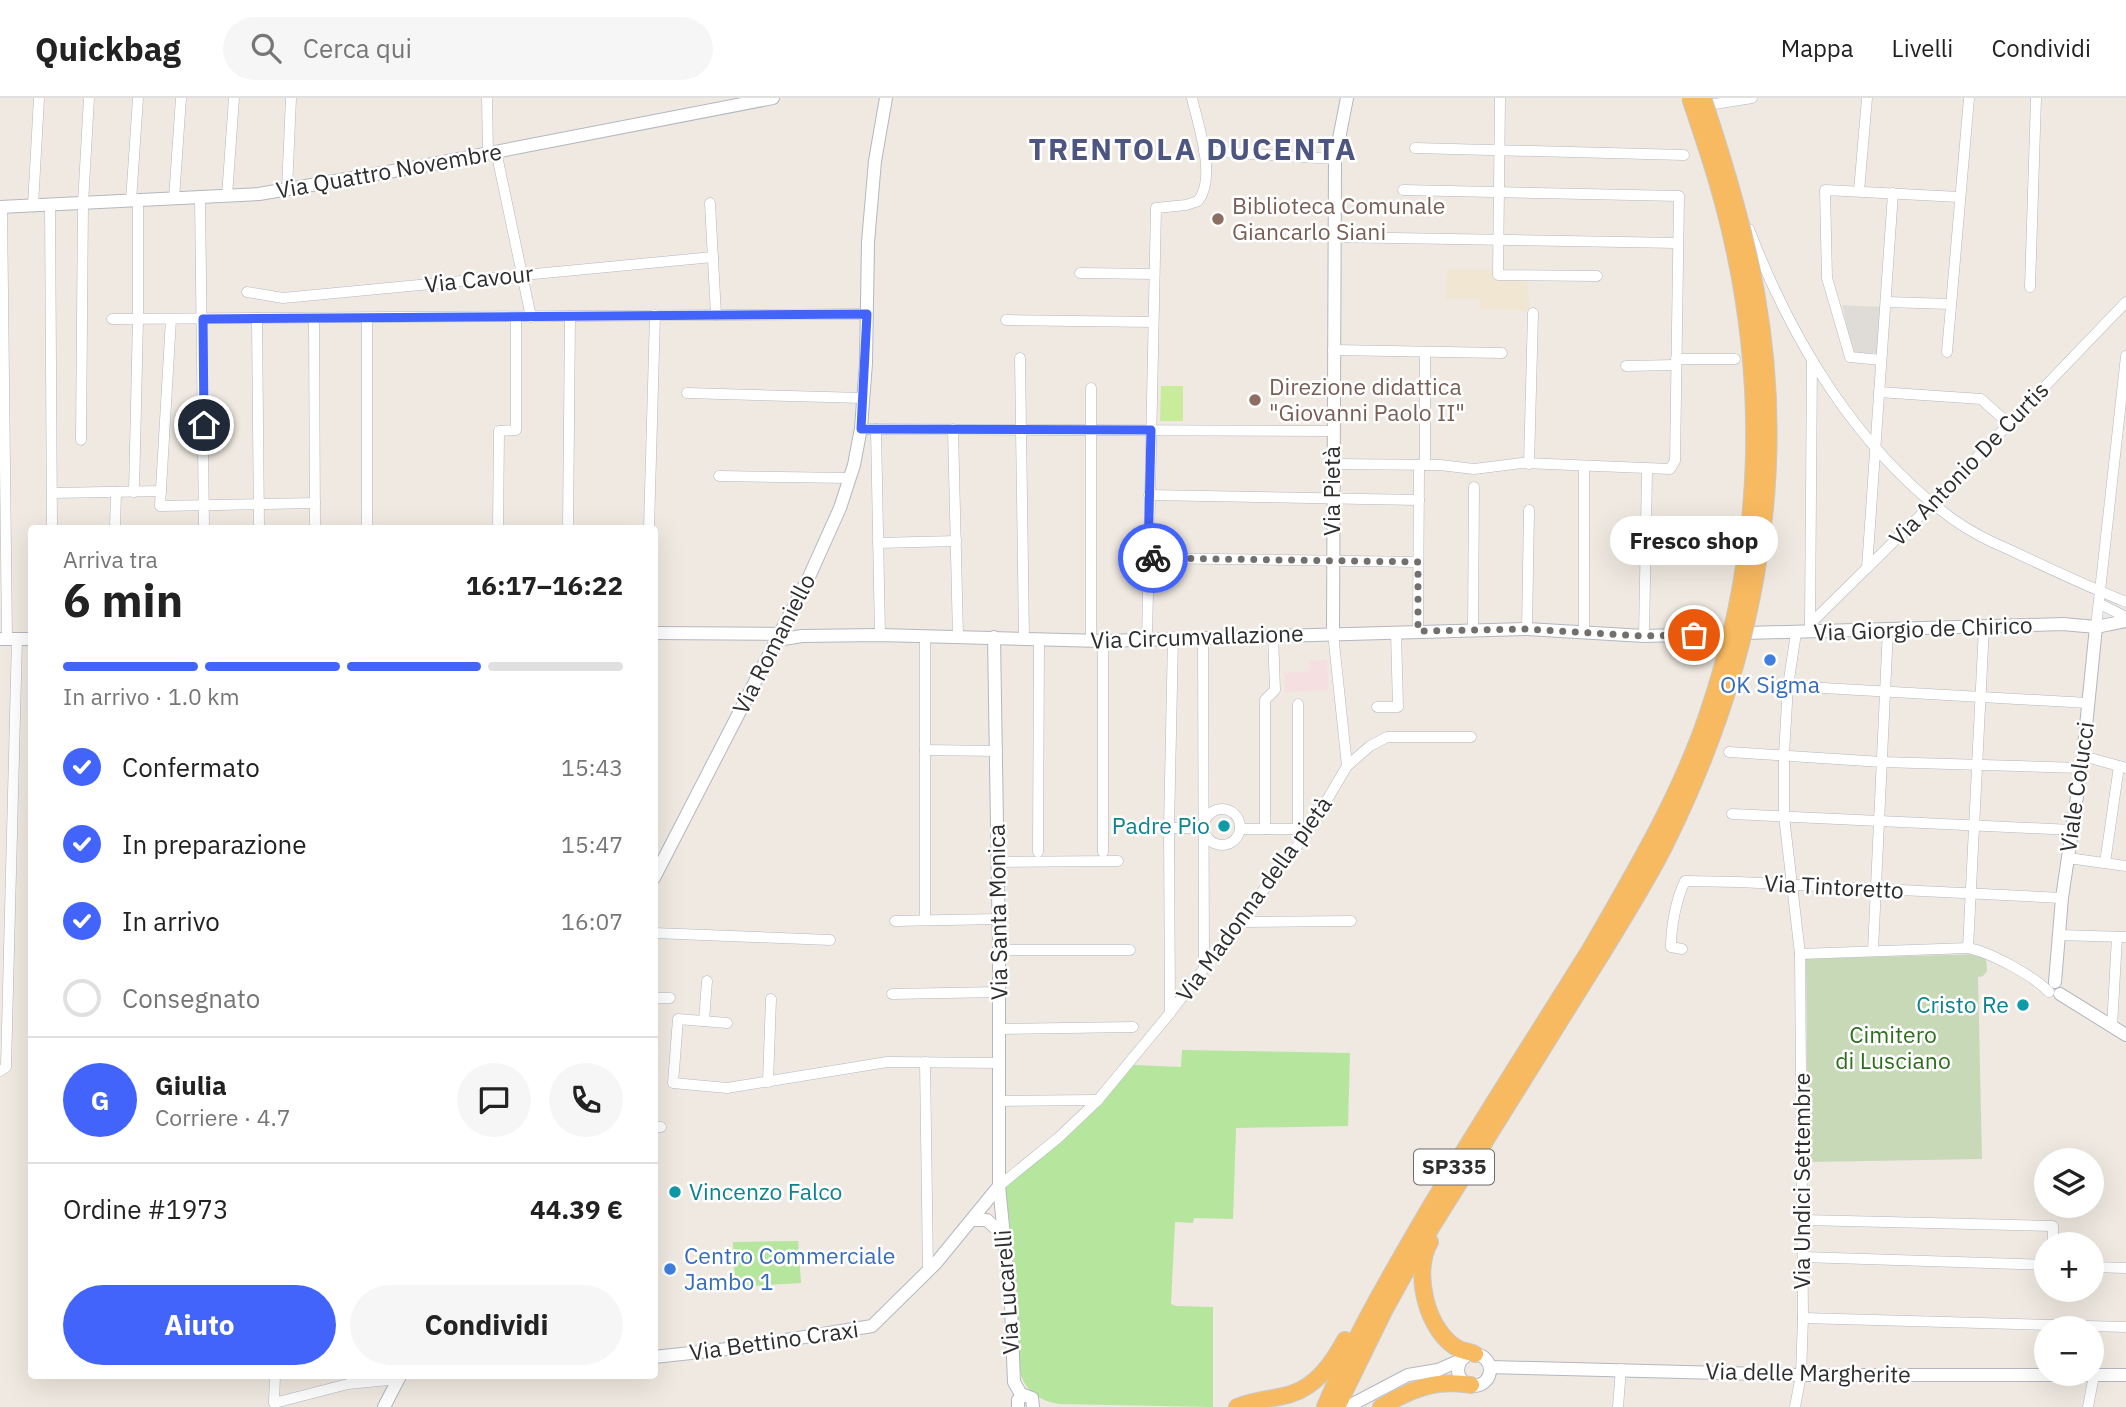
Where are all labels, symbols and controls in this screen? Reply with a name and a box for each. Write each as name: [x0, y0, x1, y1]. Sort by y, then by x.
search box: [223, 17, 713, 80]
text: Quickbag: [35, 27, 181, 70]
icon: search: [247, 29, 285, 67]
text: Cerca qui: [303, 31, 412, 65]
text: Mappa: [1781, 32, 1854, 64]
text: Livelli: [1892, 32, 1953, 64]
text: Condividi: [1991, 32, 2091, 64]
district label: TRENTOLA DUCENTA: [1028, 129, 1358, 168]
street label: Via Quattro Novembre: [274, 135, 504, 205]
place label: Biblioteca Comunale Giancarlo Siani: [1232, 190, 1445, 246]
marker: Biblioteca Comunale Giancarlo Siani: [1210, 211, 1226, 227]
street label: Via Cavour: [423, 257, 535, 299]
place label: Direzione didattica "Giovanni Paolo II": [1269, 371, 1465, 427]
street label: Via Antonio De Curtis: [1882, 375, 2055, 552]
marker: Direzione didattica "Giovanni Paolo II": [1247, 392, 1263, 408]
pin: [174, 395, 234, 455]
icon: home: [185, 406, 223, 444]
street label: Via Pietà: [1316, 446, 1346, 536]
callout: Fresco shop: [1610, 516, 1778, 565]
courier: [1118, 523, 1188, 593]
text: Fresco shop: [1630, 525, 1758, 555]
icon: bike: [1134, 539, 1172, 577]
text: Arriva tra: [63, 544, 158, 574]
text: 16:17–16:22: [466, 568, 623, 602]
street label: Via Romaniello: [725, 568, 821, 719]
text: 6 min: [63, 570, 183, 630]
pin: [1664, 605, 1724, 665]
street label: Via Giorgio de Chirico: [1813, 609, 2033, 647]
icon: bag: [1675, 616, 1713, 654]
street label: Via Circumvallazione: [1090, 617, 1304, 655]
marker: OK Sigma: [1762, 652, 1778, 668]
place label: OK Sigma: [1720, 669, 1820, 699]
text: In arrivo · 1.0 km: [63, 681, 239, 711]
street label: Viale Colucci: [2052, 720, 2100, 854]
icon: check: [63, 748, 101, 786]
text: Confermato: [122, 750, 260, 784]
text: 15:43: [561, 752, 623, 782]
street label: Via Madonna della pietà: [1169, 790, 1338, 1007]
place label: Padre Pio: [1112, 810, 1210, 840]
marker: Padre Pio: [1216, 818, 1232, 834]
street label: Via Santa Monica: [980, 824, 1014, 1000]
icon: check: [63, 825, 101, 863]
text: In preparazione: [122, 827, 307, 861]
text: 15:47: [561, 829, 623, 859]
street label: Via Tintoretto: [1763, 867, 1905, 905]
icon: check: [63, 902, 101, 940]
text: In arrivo: [122, 904, 220, 938]
text: 16:07: [561, 906, 623, 936]
text: Consegnato: [122, 981, 260, 1015]
place label: Cristo Re: [1916, 989, 2009, 1019]
marker: Cristo Re: [2015, 997, 2031, 1013]
park label: Cimitero di Lusciano: [1835, 1019, 1951, 1075]
button: chat: [457, 1063, 531, 1137]
button: phone: [549, 1063, 623, 1137]
text: Giulia: [155, 1068, 227, 1102]
street label: Via Undici Settembre: [1786, 1073, 1816, 1289]
text: G: [91, 1083, 109, 1117]
text: Corriere · 4.7: [155, 1102, 291, 1132]
map controls: [2034, 1148, 2104, 1386]
button: layers: [2034, 1148, 2104, 1218]
road number: SP335: [1414, 1150, 1494, 1184]
place label: Vincenzo Falco: [689, 1176, 842, 1206]
marker: Vincenzo Falco: [667, 1184, 683, 1200]
text: Ordine #1973: [63, 1192, 229, 1226]
text: 44.39 €: [530, 1192, 623, 1226]
street label: Via Lucarelli: [987, 1229, 1025, 1355]
button: +: [2034, 1232, 2104, 1302]
place label: Centro Commerciale Jambo 1: [684, 1240, 895, 1296]
marker: Centro Commerciale Jambo 1: [662, 1261, 678, 1277]
button: Aiuto: [63, 1285, 336, 1365]
button: Condividi: [350, 1285, 623, 1365]
street label: Via Bettino Craxi: [687, 1313, 860, 1367]
button: −: [2034, 1316, 2104, 1386]
street label: Via delle Margherite: [1705, 1355, 1911, 1389]

